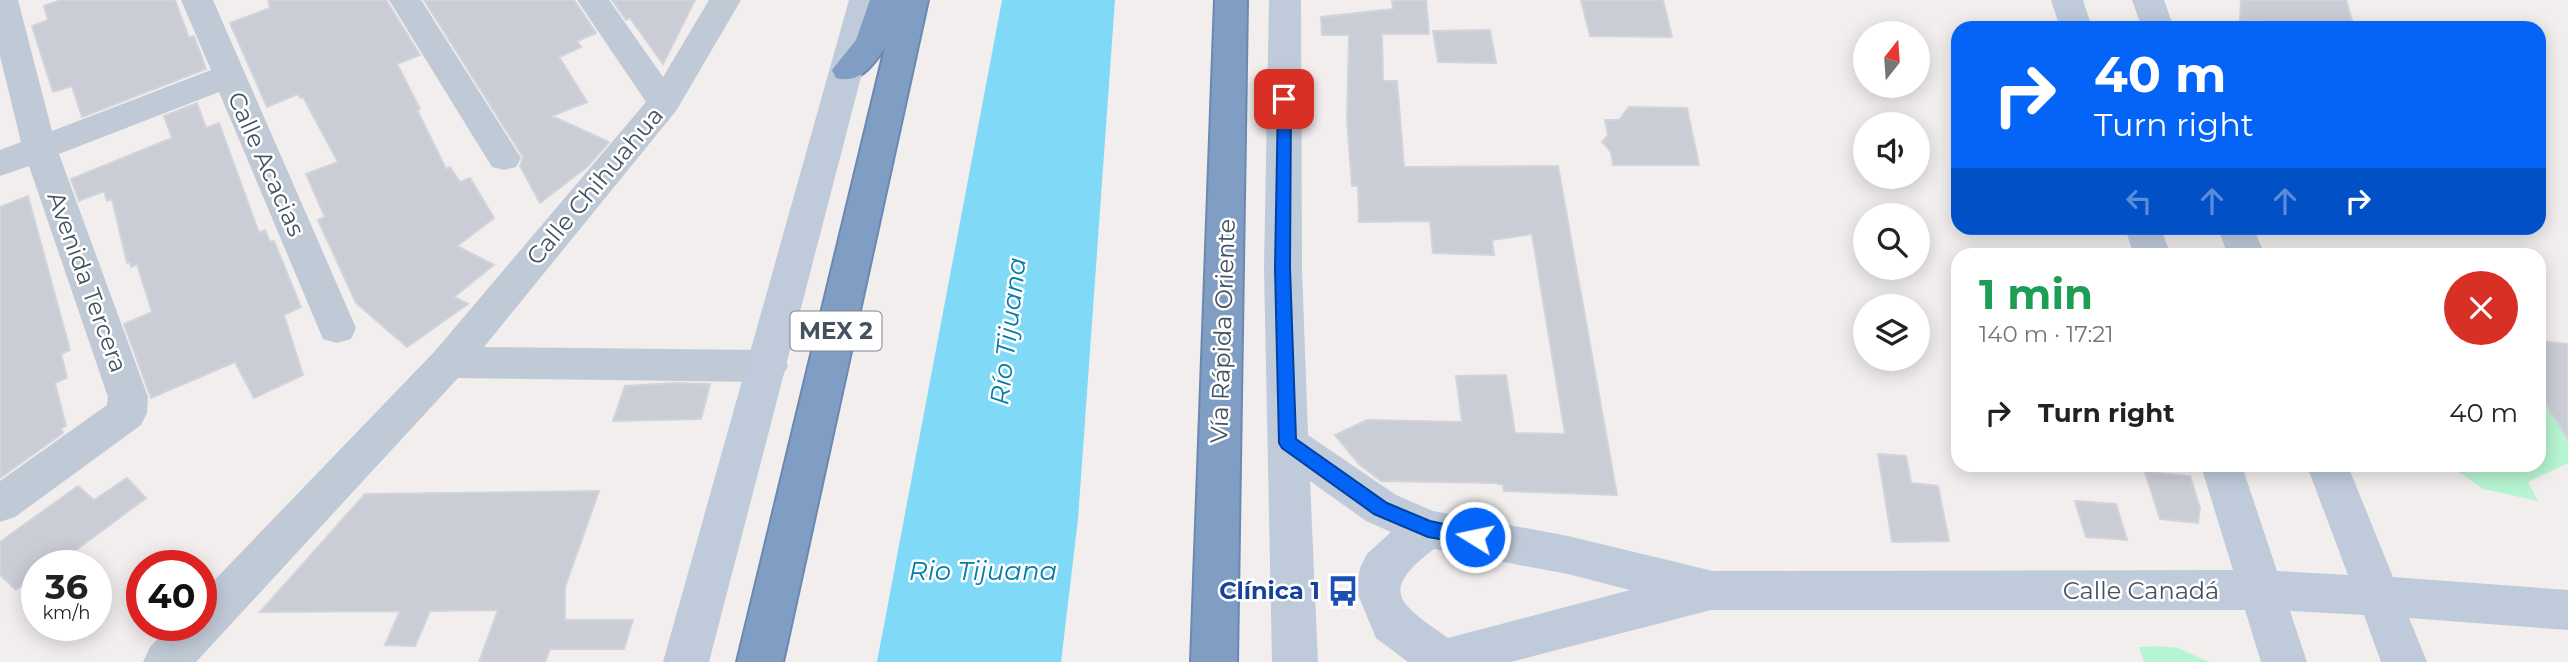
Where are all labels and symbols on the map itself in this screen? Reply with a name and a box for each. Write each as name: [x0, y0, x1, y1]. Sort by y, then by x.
north arrow: [1853, 21, 1930, 98]
pin: [1254, 69, 1314, 129]
street label: Calle Acacias: [222, 87, 311, 241]
street label: Calle Chihuahua: [520, 101, 669, 271]
street label: Avenida Tercera: [41, 188, 134, 376]
street label: Vía Rápida Oriente: [1204, 218, 1241, 444]
water label: Río Tijuana: [983, 255, 1033, 407]
road number: MEX 2: [790, 312, 882, 350]
position arrow: [1438, 500, 1512, 574]
speed limit sign: 40: [126, 550, 217, 641]
water label: Rio Tijuana: [909, 555, 1057, 587]
bus stop icon: Clínica 1: [1326, 574, 1360, 608]
place label: Clínica 1: [1219, 576, 1320, 605]
street label: Calle Canadá: [2063, 576, 2219, 605]

